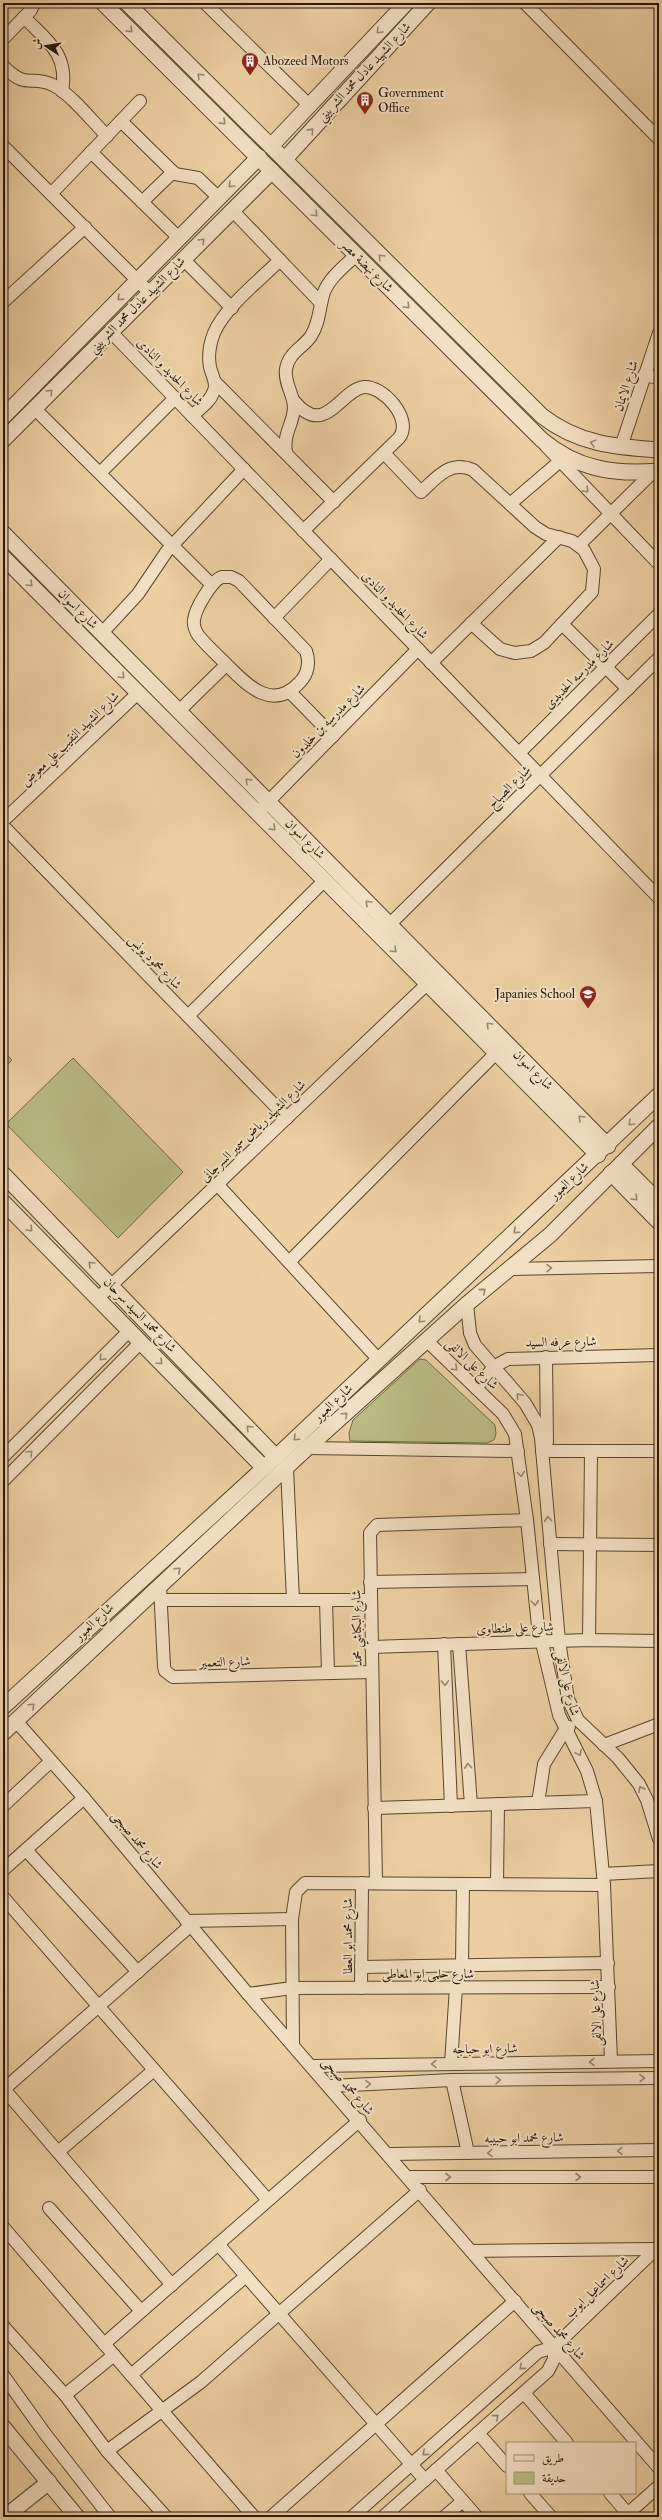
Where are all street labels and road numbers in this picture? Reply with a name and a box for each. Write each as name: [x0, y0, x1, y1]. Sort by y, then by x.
street label: شارع الشهيد عادل محمد الشربيني: [314, 19, 416, 127]
street label: شارع نهضة مصر: [334, 235, 397, 298]
street label: شارع الشهيد عادل محمد الشربيني: [85, 253, 191, 359]
street label: شارع الحديد و النادى: [131, 335, 207, 412]
street label: شارع الايمان: [610, 359, 645, 414]
street label: شارع الحديد و النادى: [356, 568, 432, 645]
street label: شارع اسوان: [52, 586, 101, 635]
street label: شارع مدرسه الحديدى: [541, 636, 619, 714]
street label: شارع مدرسه بن خلدون: [288, 681, 371, 764]
street label: شارع الشهيد النقيب علي معوض: [18, 688, 126, 794]
street label: شارع الصباح: [484, 762, 536, 814]
street label: شارع اسوان: [279, 816, 328, 865]
street label: شارع محمود يونس: [123, 931, 185, 995]
street label: شارع اسوان: [507, 1047, 556, 1096]
street label: شارع الشهيد رياض سمير السرجانى: [197, 1076, 311, 1188]
street label: شارع العبور: [545, 1159, 594, 1207]
street label: شارع محمد السيد سرحان: [98, 1274, 180, 1358]
street label: شارع عرفه السيد: [525, 1333, 597, 1354]
street label: شارع على الالفى: [440, 1335, 502, 1395]
street label: شارع العبور: [309, 1381, 358, 1429]
street label: شارع البكباشي محمد: [348, 1590, 370, 1666]
street label: شارع العبور: [70, 1600, 119, 1648]
street label: شارع على طنطاوى: [476, 1619, 554, 1640]
street label: شارع على الالفى: [548, 1649, 583, 1718]
street label: شارع التعمير: [197, 1653, 251, 1674]
street label: شارع محمد صبحى: [106, 1807, 166, 1874]
street label: شارع محمد ابو العطا: [340, 1898, 359, 1974]
street label: شارع حلمى ابو المعاطى: [382, 1966, 474, 1985]
street label: شارع على الالفى: [587, 1979, 608, 2047]
street label: شارع ابو حباجه: [452, 2040, 518, 2061]
street label: شارع محمد صبحى: [316, 2054, 377, 2120]
street label: شارع محمد ابو حبيبه: [484, 2129, 564, 2150]
street label: شارع اسماعيل ايوب: [562, 2253, 634, 2324]
street label: شارع محمد صبحى: [527, 2299, 588, 2365]

